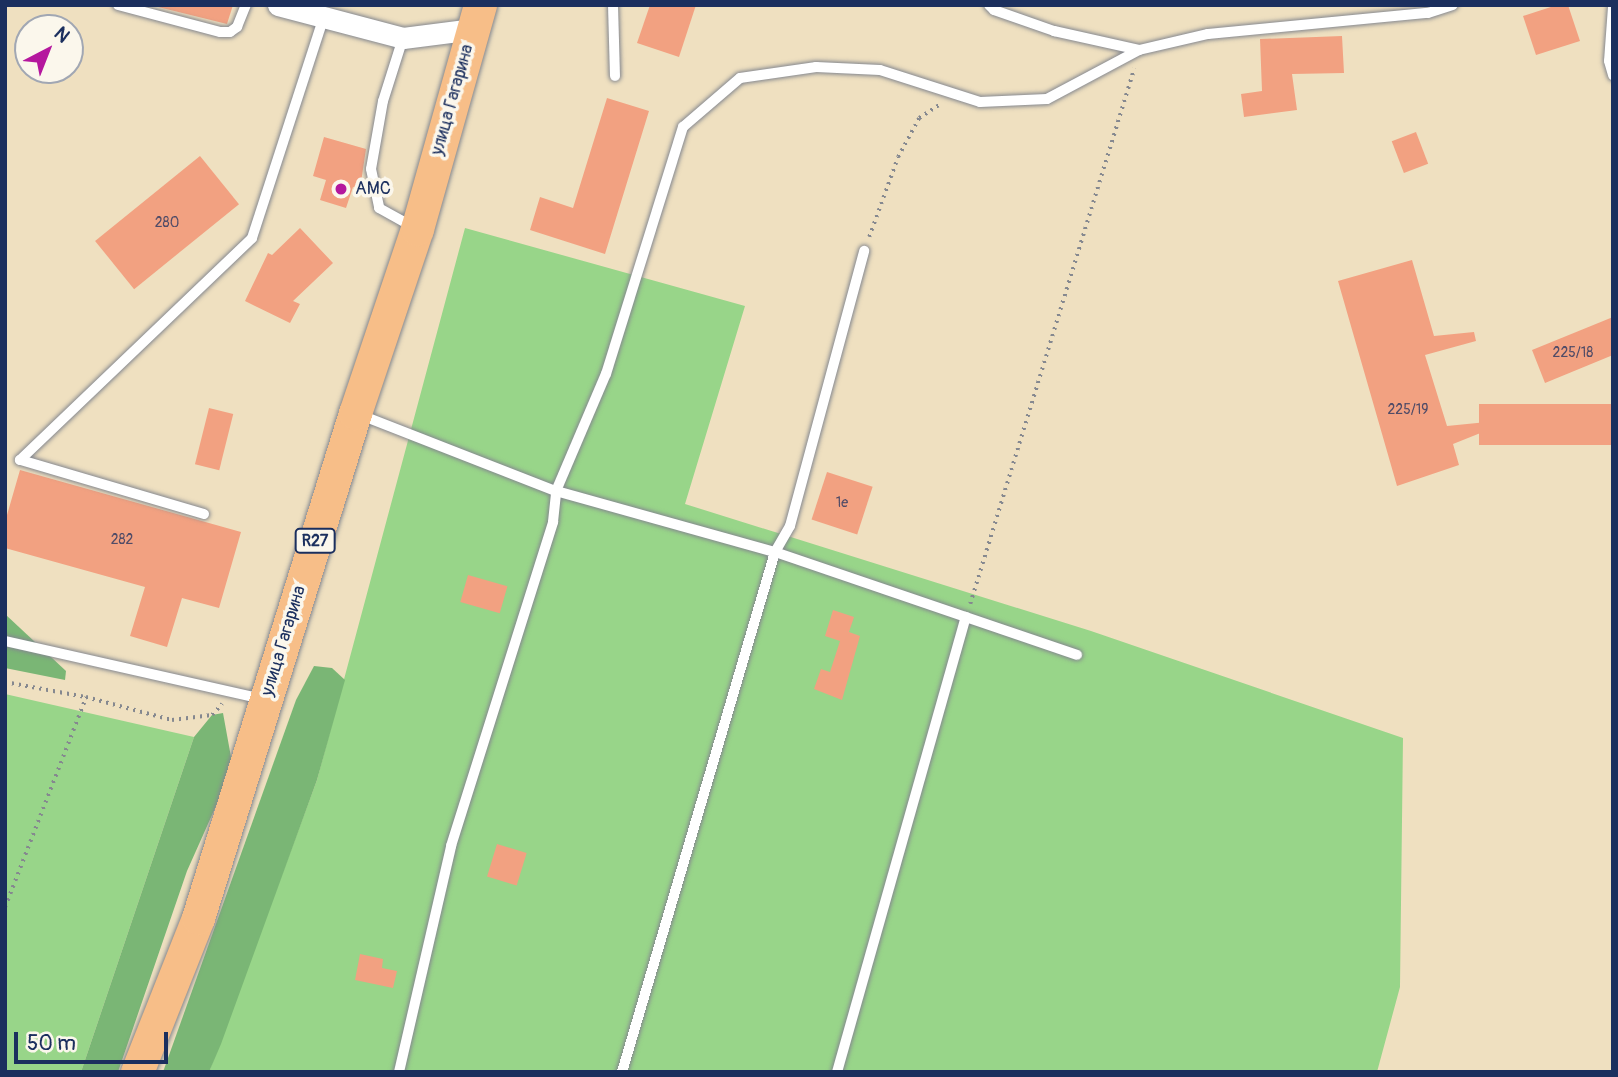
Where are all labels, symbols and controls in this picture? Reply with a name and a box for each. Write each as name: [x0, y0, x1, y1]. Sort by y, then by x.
north arrow: [14, 14, 84, 84]
text: N: [49, 22, 75, 48]
street label: улица Гагарина: [427, 42, 479, 158]
place label: AMC: [355, 178, 391, 200]
marker: AMC: [333, 181, 349, 197]
house number: 280: [155, 215, 179, 231]
house number: 225/18: [1553, 345, 1593, 361]
house number: 225/19: [1388, 402, 1428, 418]
house number: 1е: [836, 495, 848, 511]
road number: R27: [294, 528, 336, 554]
house number: 282: [111, 532, 133, 548]
street label: улица Гагарина: [257, 583, 311, 699]
scale bar: [18, 1018, 172, 1062]
text: 50 m: [27, 1030, 76, 1057]

